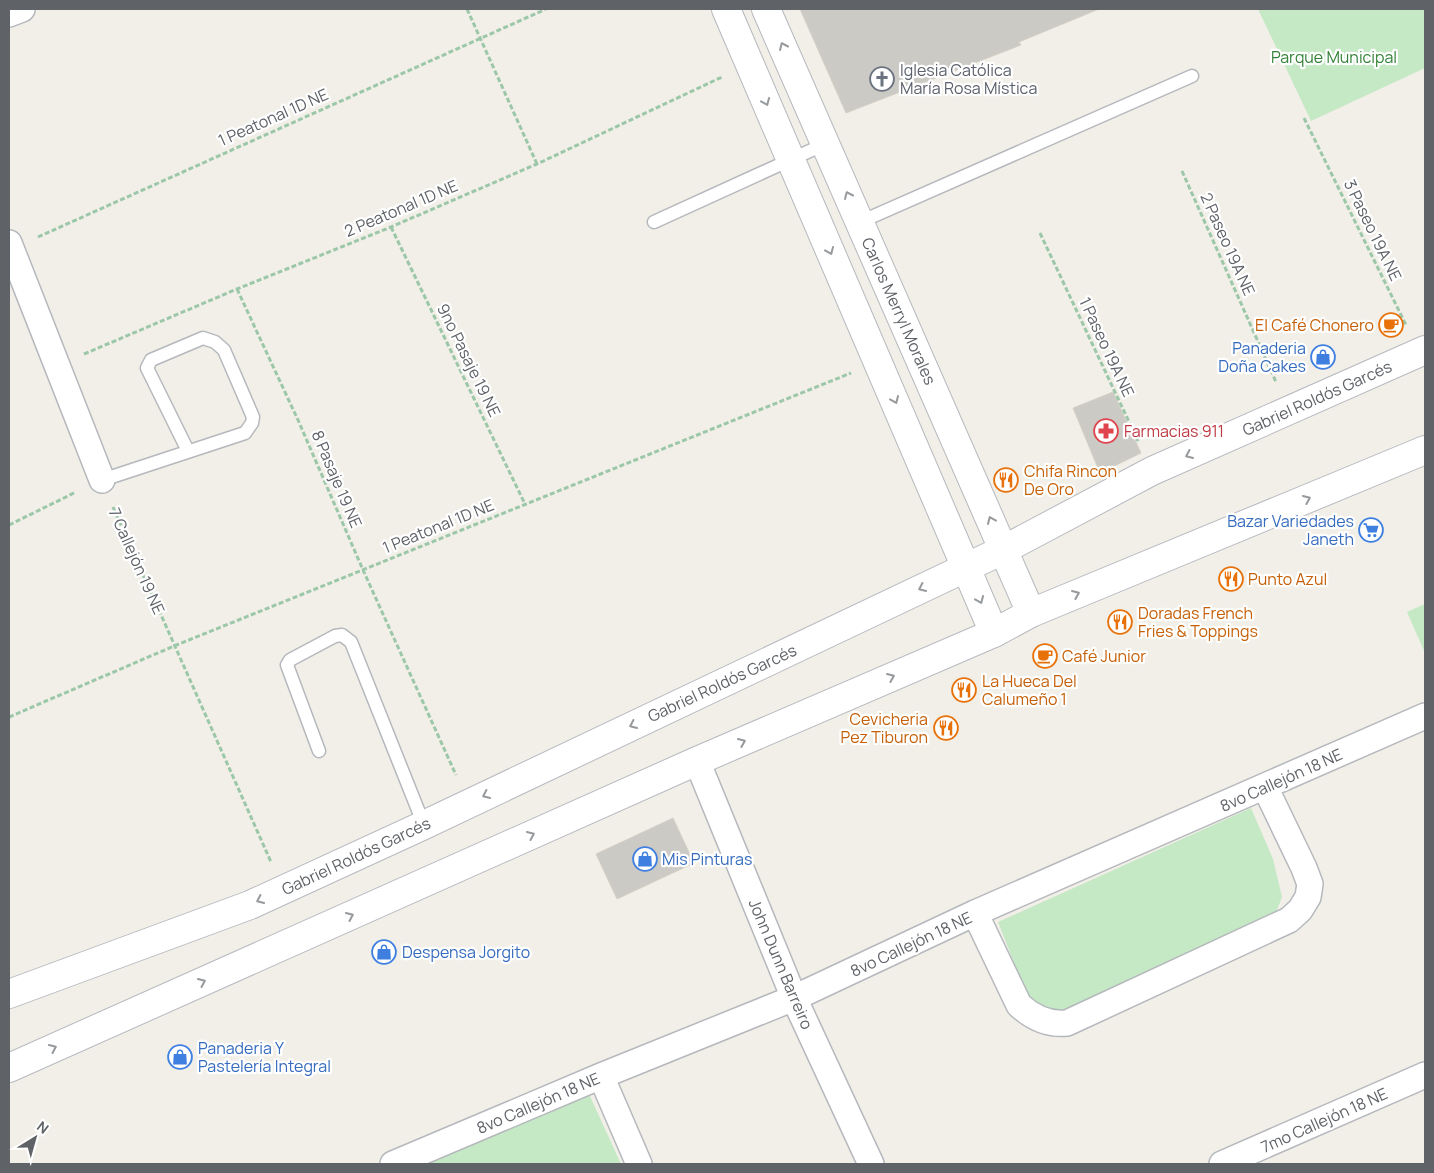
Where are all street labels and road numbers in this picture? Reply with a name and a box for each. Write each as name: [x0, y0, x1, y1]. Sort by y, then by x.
street label: 1 Peatonal 1D NE: [215, 83, 331, 151]
street label: 2 Peatonal 1D NE: [341, 174, 461, 242]
street label: 3 Paseo 19A NE: [1339, 176, 1407, 284]
street label: 2 Paseo 19A NE: [1195, 189, 1261, 299]
street label: Carlos Merryl Morales: [857, 234, 941, 388]
street label: 1 Paseo 19A NE: [1074, 294, 1140, 400]
street label: 9no Pasaje 19 NE: [432, 300, 506, 420]
street label: Gabriel Roldós Garcés: [1239, 355, 1395, 441]
street label: 8 Pasaje 19 NE: [307, 427, 367, 531]
street label: 1 Peatonal 1D NE: [379, 494, 497, 558]
street label: 7 Callejón 19 NE: [104, 504, 170, 618]
street label: Gabriel Roldós Garcés: [644, 639, 800, 727]
street label: 8vo Callejón 18 NE: [1216, 743, 1346, 817]
street label: Gabriel Roldós Garcés: [278, 812, 434, 900]
street label: John Dunn Barreiro: [744, 895, 818, 1033]
street label: 8vo Callejón 18 NE: [847, 906, 975, 982]
street label: 8vo Callejón 18 NE: [473, 1067, 603, 1139]
street label: 7mo Callejón 18 NE: [1257, 1082, 1391, 1158]

